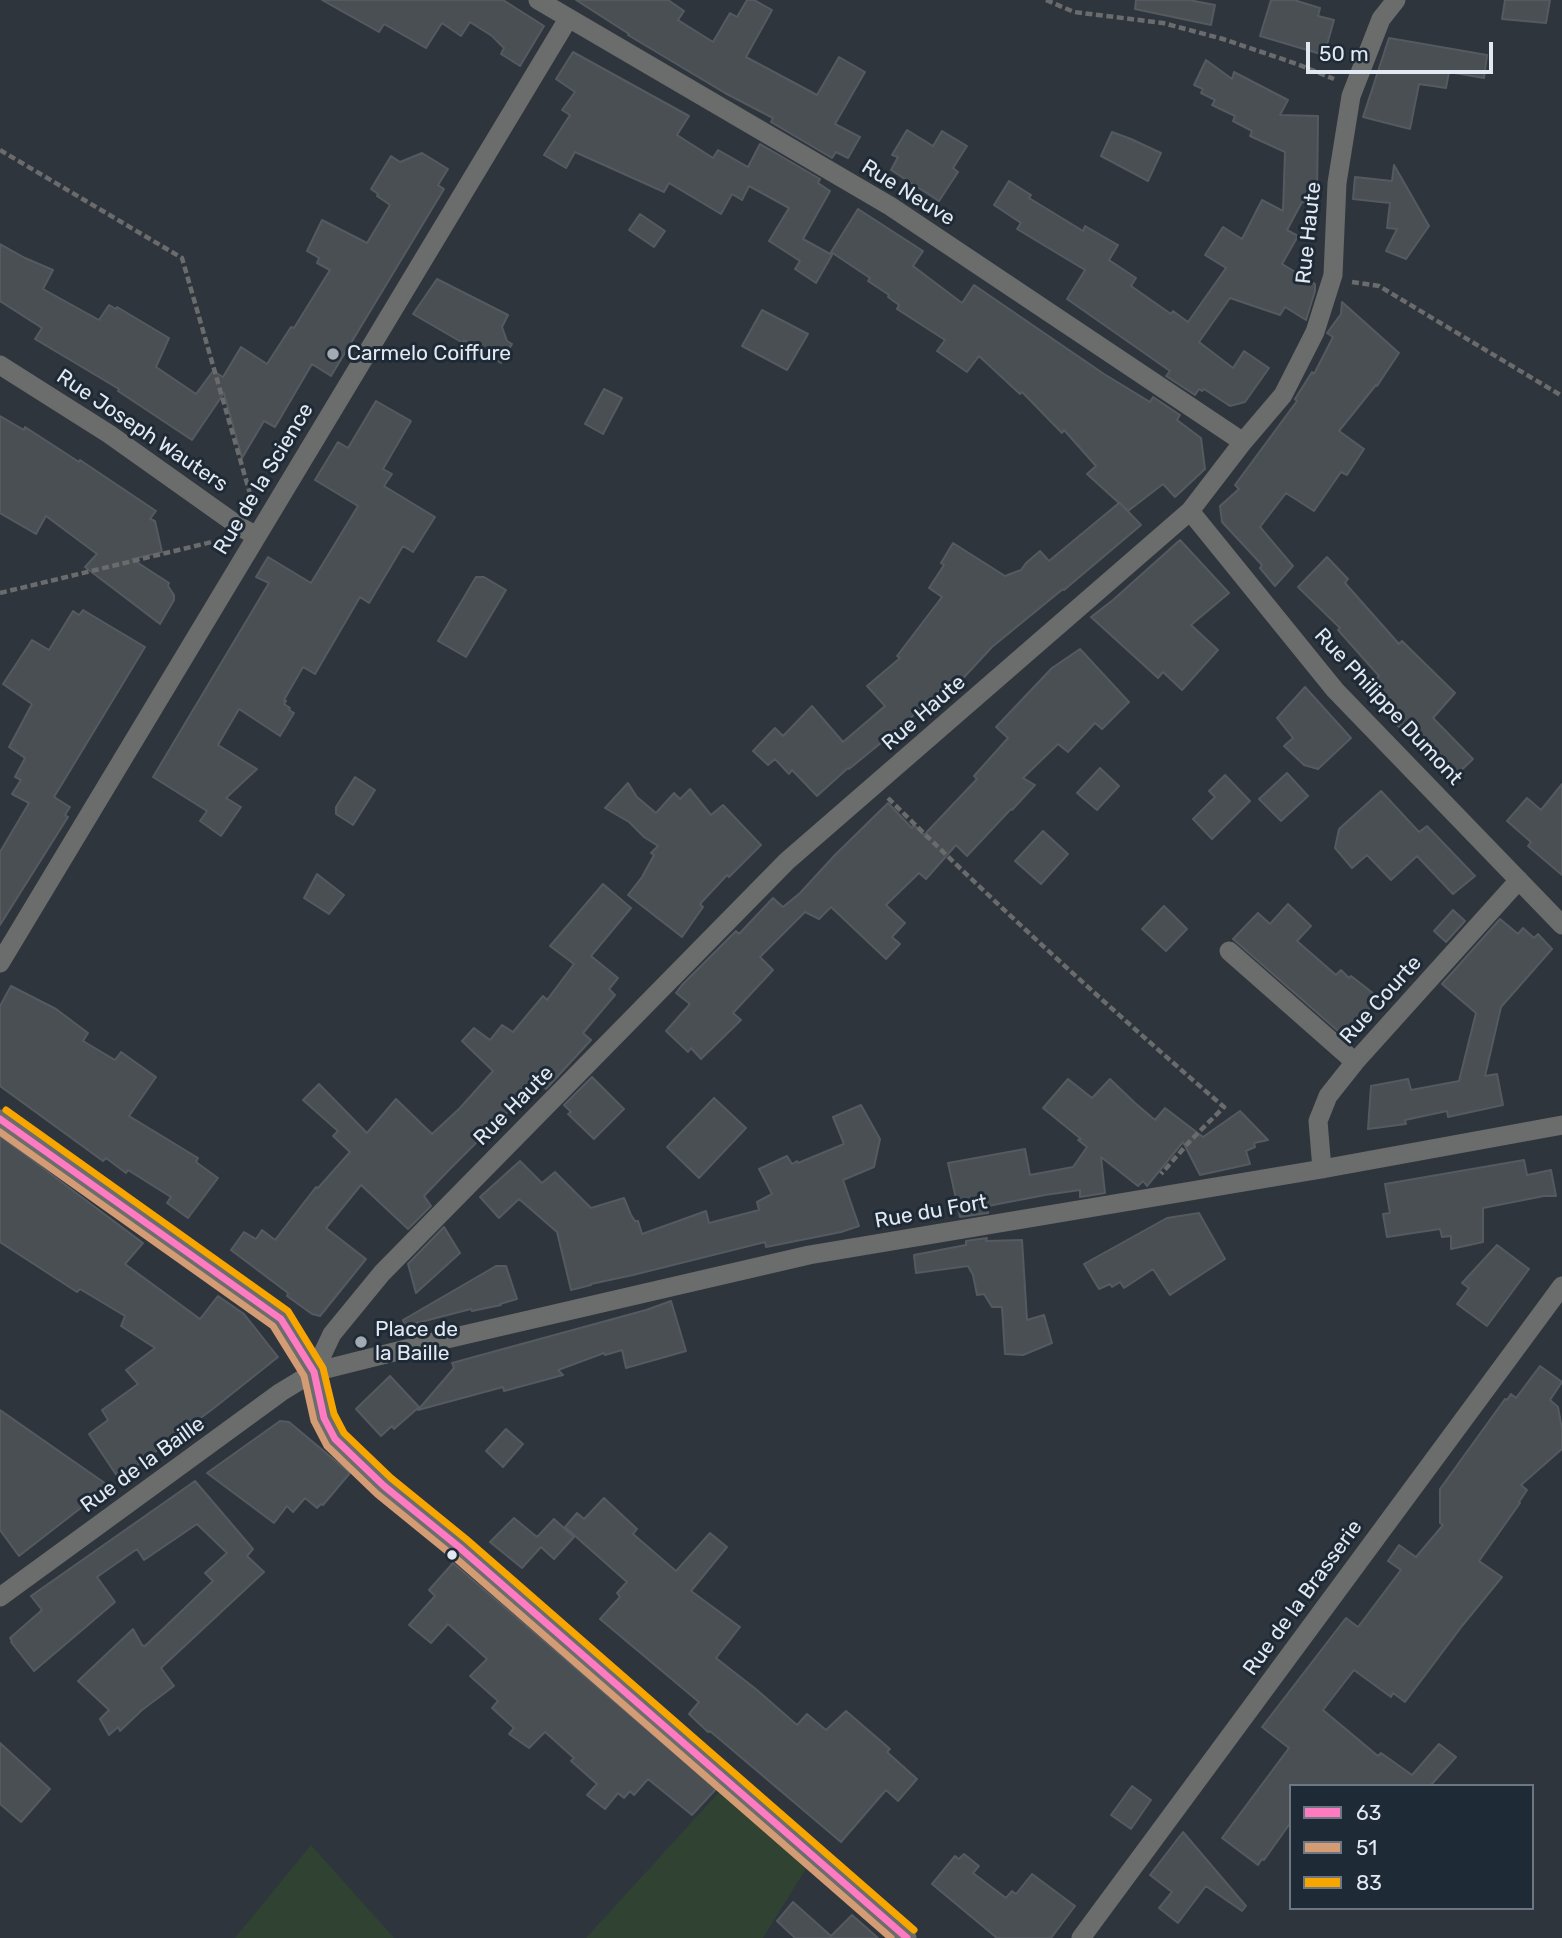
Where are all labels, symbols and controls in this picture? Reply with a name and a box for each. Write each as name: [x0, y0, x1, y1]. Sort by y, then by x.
scale bar: [1310, 28, 1497, 72]
text: 50 m: [1319, 41, 1369, 66]
street label: Rue Neuve: [857, 154, 959, 232]
street label: Rue Haute: [1291, 181, 1327, 285]
place label: Carmelo Coiffure: [347, 341, 511, 367]
marker: Carmelo Coiffure: [325, 346, 341, 362]
street label: Rue Joseph Wauters: [52, 364, 232, 498]
street label: Rue de la Science: [209, 399, 319, 559]
street label: Rue Philippe Dumont: [1309, 623, 1467, 791]
street label: Rue Haute: [877, 670, 971, 756]
street label: Rue Courte: [1335, 951, 1427, 1049]
street label: Rue Haute: [469, 1061, 559, 1151]
street label: Rue du Fort: [873, 1190, 989, 1234]
place label: Place de la Baille: [375, 1317, 458, 1367]
marker: Place de la Baille: [353, 1334, 369, 1350]
street label: Rue de la Baille: [76, 1412, 210, 1518]
street label: Rue de la Brasserie: [1238, 1515, 1368, 1681]
unlabelled marker: [445, 1548, 459, 1562]
legend: [1289, 1784, 1534, 1910]
text: 63: [1356, 1800, 1381, 1825]
text: 51: [1356, 1835, 1377, 1860]
text: 83: [1356, 1870, 1382, 1895]

